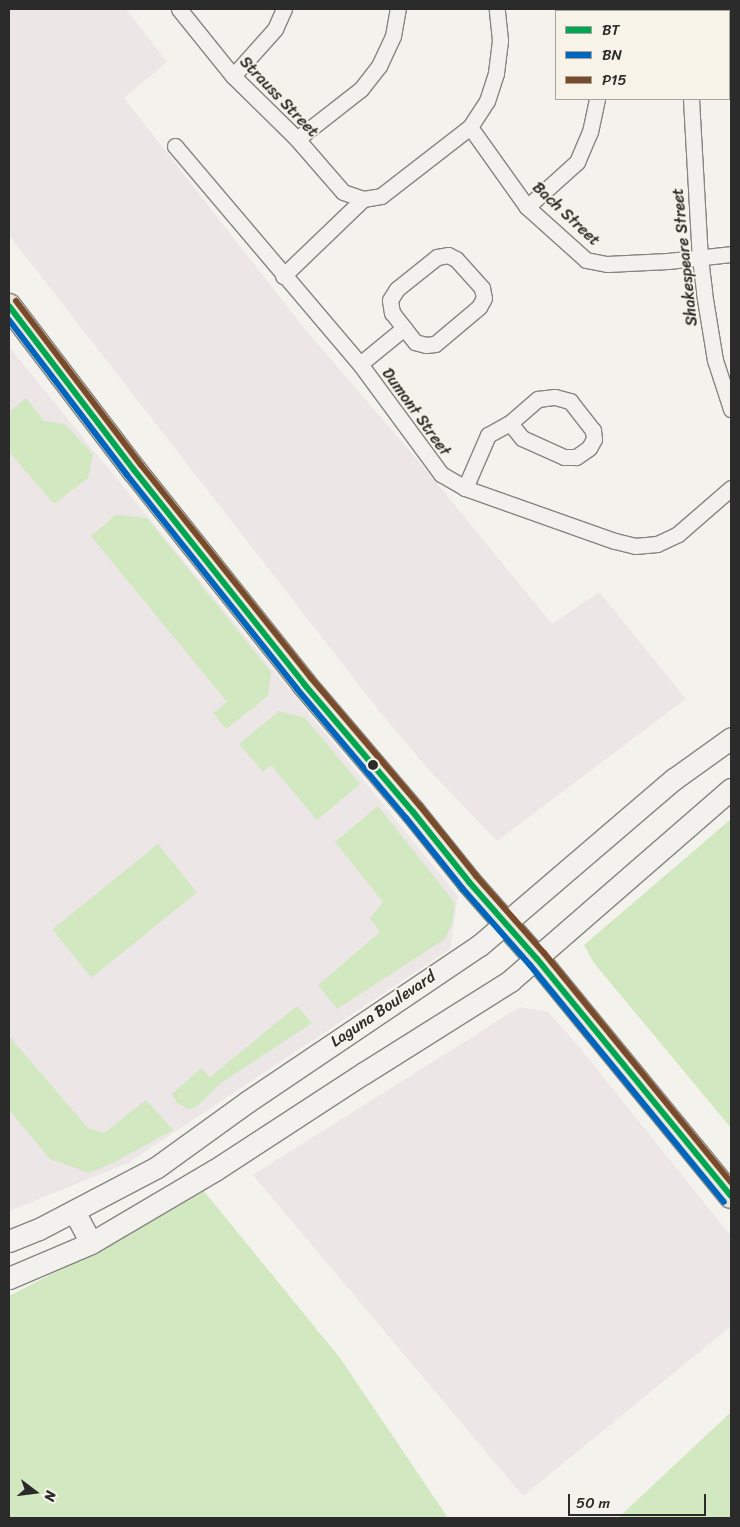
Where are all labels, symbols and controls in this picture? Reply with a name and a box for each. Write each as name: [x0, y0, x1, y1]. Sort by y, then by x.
legend: [555, 10, 730, 100]
text: BT: [602, 17, 619, 43]
text: BN: [602, 42, 622, 68]
street label: Strauss Street: [236, 53, 322, 141]
text: P15: [602, 67, 627, 93]
street label: Bach Street: [528, 178, 604, 250]
street label: Shakespeare Street: [668, 187, 702, 327]
street label: Dumont Street: [378, 364, 454, 460]
unlabelled marker: [368, 760, 378, 770]
street label: Laguna Boulevard: [327, 967, 439, 1051]
north arrow: [10, 1467, 60, 1517]
scale bar: [570, 1484, 708, 1516]
text: N: [37, 1488, 63, 1504]
text: 50 m: [576, 1490, 610, 1516]

